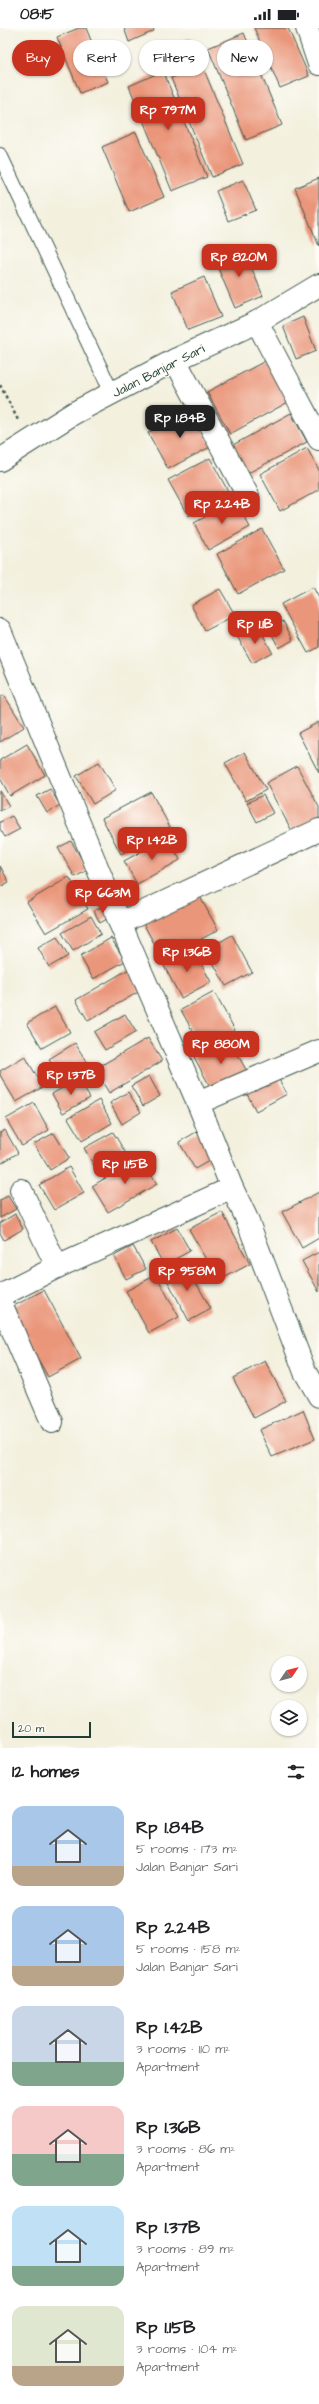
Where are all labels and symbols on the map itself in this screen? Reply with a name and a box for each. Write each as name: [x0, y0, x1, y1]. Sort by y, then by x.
pin: Rp 797M: [131, 97, 205, 131]
pin: Rp 820M: [202, 244, 276, 278]
street label: Jalan Banjar Sari: [109, 340, 208, 402]
pin: Rp 1.84B: [139, 405, 221, 439]
pin: Rp 2.24B: [181, 491, 263, 525]
pin: Rp 1.1B: [218, 611, 292, 645]
pin: Rp 1.42B: [111, 827, 193, 861]
pin: Rp 663M: [66, 880, 140, 914]
pin: Rp 1.36B: [146, 939, 228, 973]
pin: Rp 880M: [184, 1031, 258, 1065]
pin: Rp 1.37B: [30, 1062, 112, 1096]
pin: Rp 1.15B: [84, 1151, 166, 1185]
pin: Rp 958M: [150, 1258, 224, 1292]
north arrow: [271, 1656, 307, 1692]
scale bar: [12, 1720, 91, 1739]

